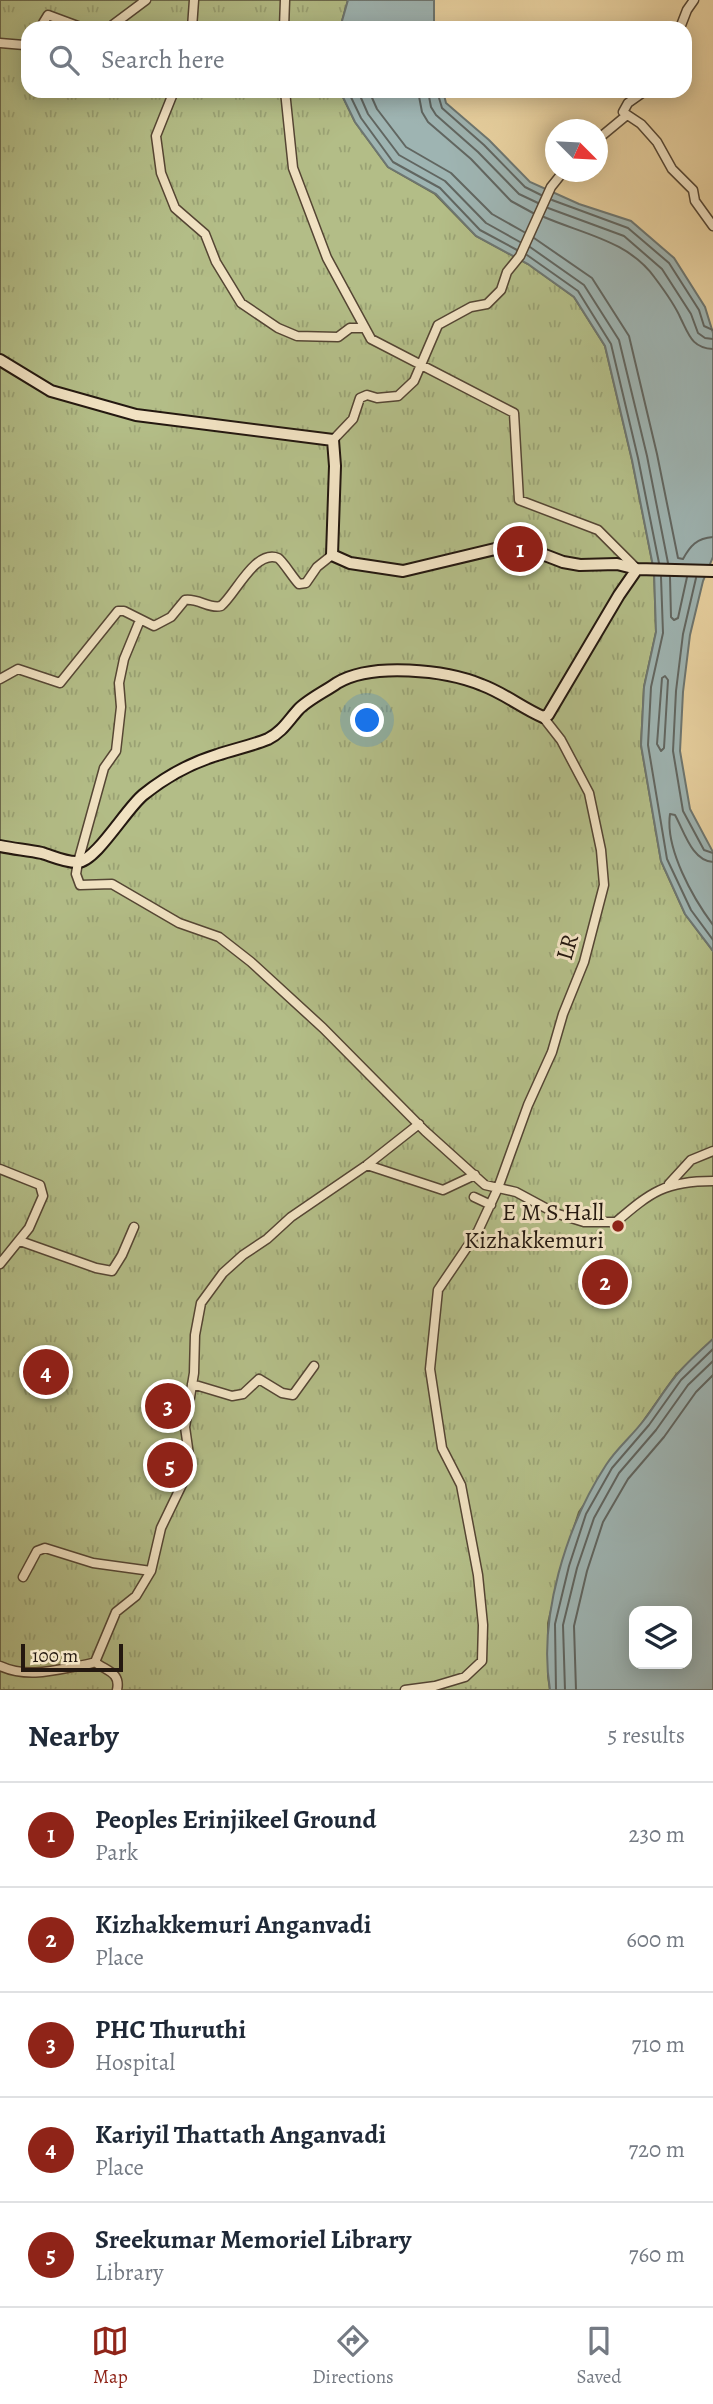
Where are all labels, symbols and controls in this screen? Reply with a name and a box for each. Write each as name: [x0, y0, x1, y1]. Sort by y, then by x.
search box: [21, 21, 692, 98]
icon: search: [45, 41, 83, 79]
text: Search here: [101, 42, 225, 77]
north arrow: [545, 119, 608, 182]
pin: 1: [497, 523, 543, 575]
your location: [350, 703, 384, 737]
street label: LR: [548, 930, 586, 964]
place label: E M S Hall Kizhakkemuri: [464, 1196, 604, 1256]
marker: E M S Hall Kizhakkemuri: [610, 1218, 626, 1234]
pin: 2: [582, 1256, 628, 1308]
pin: 4: [23, 1346, 69, 1398]
pin: 3: [145, 1380, 191, 1432]
pin: 5: [147, 1439, 193, 1491]
map controls: [629, 1606, 692, 1669]
button: layers: [629, 1606, 692, 1669]
scale bar: [21, 1641, 122, 1673]
text: 100 m: [32, 1643, 78, 1669]
text: Nearby: [28, 1716, 119, 1756]
text: 5 results: [608, 1720, 685, 1751]
text: Peoples Erinjikeel Ground: [95, 1802, 376, 1837]
text: 1: [47, 1819, 55, 1850]
text: 230 m: [629, 1819, 685, 1850]
text: Park: [95, 1837, 138, 1868]
text: Kizhakkemuri Anganvadi: [95, 1907, 371, 1942]
text: 2: [45, 1924, 57, 1955]
text: 600 m: [626, 1924, 685, 1955]
text: Place: [95, 1942, 144, 1973]
text: PHC Thuruthi: [95, 2012, 246, 2047]
text: 3: [46, 2029, 56, 2060]
text: 710 m: [632, 2029, 685, 2060]
text: Hospital: [95, 2047, 175, 2078]
text: Kariyil Thattath Anganvadi: [95, 2117, 386, 2152]
text: 4: [46, 2134, 56, 2165]
text: 720 m: [628, 2134, 685, 2165]
text: Place: [95, 2152, 144, 2183]
text: Sreekumar Memoriel Library: [95, 2222, 411, 2257]
text: 5: [46, 2239, 56, 2270]
text: 760 m: [629, 2239, 685, 2270]
text: Library: [95, 2257, 164, 2288]
tab: Map: [91, 2322, 129, 2390]
tab: Directions: [312, 2322, 394, 2390]
tab: Saved: [577, 2322, 622, 2390]

